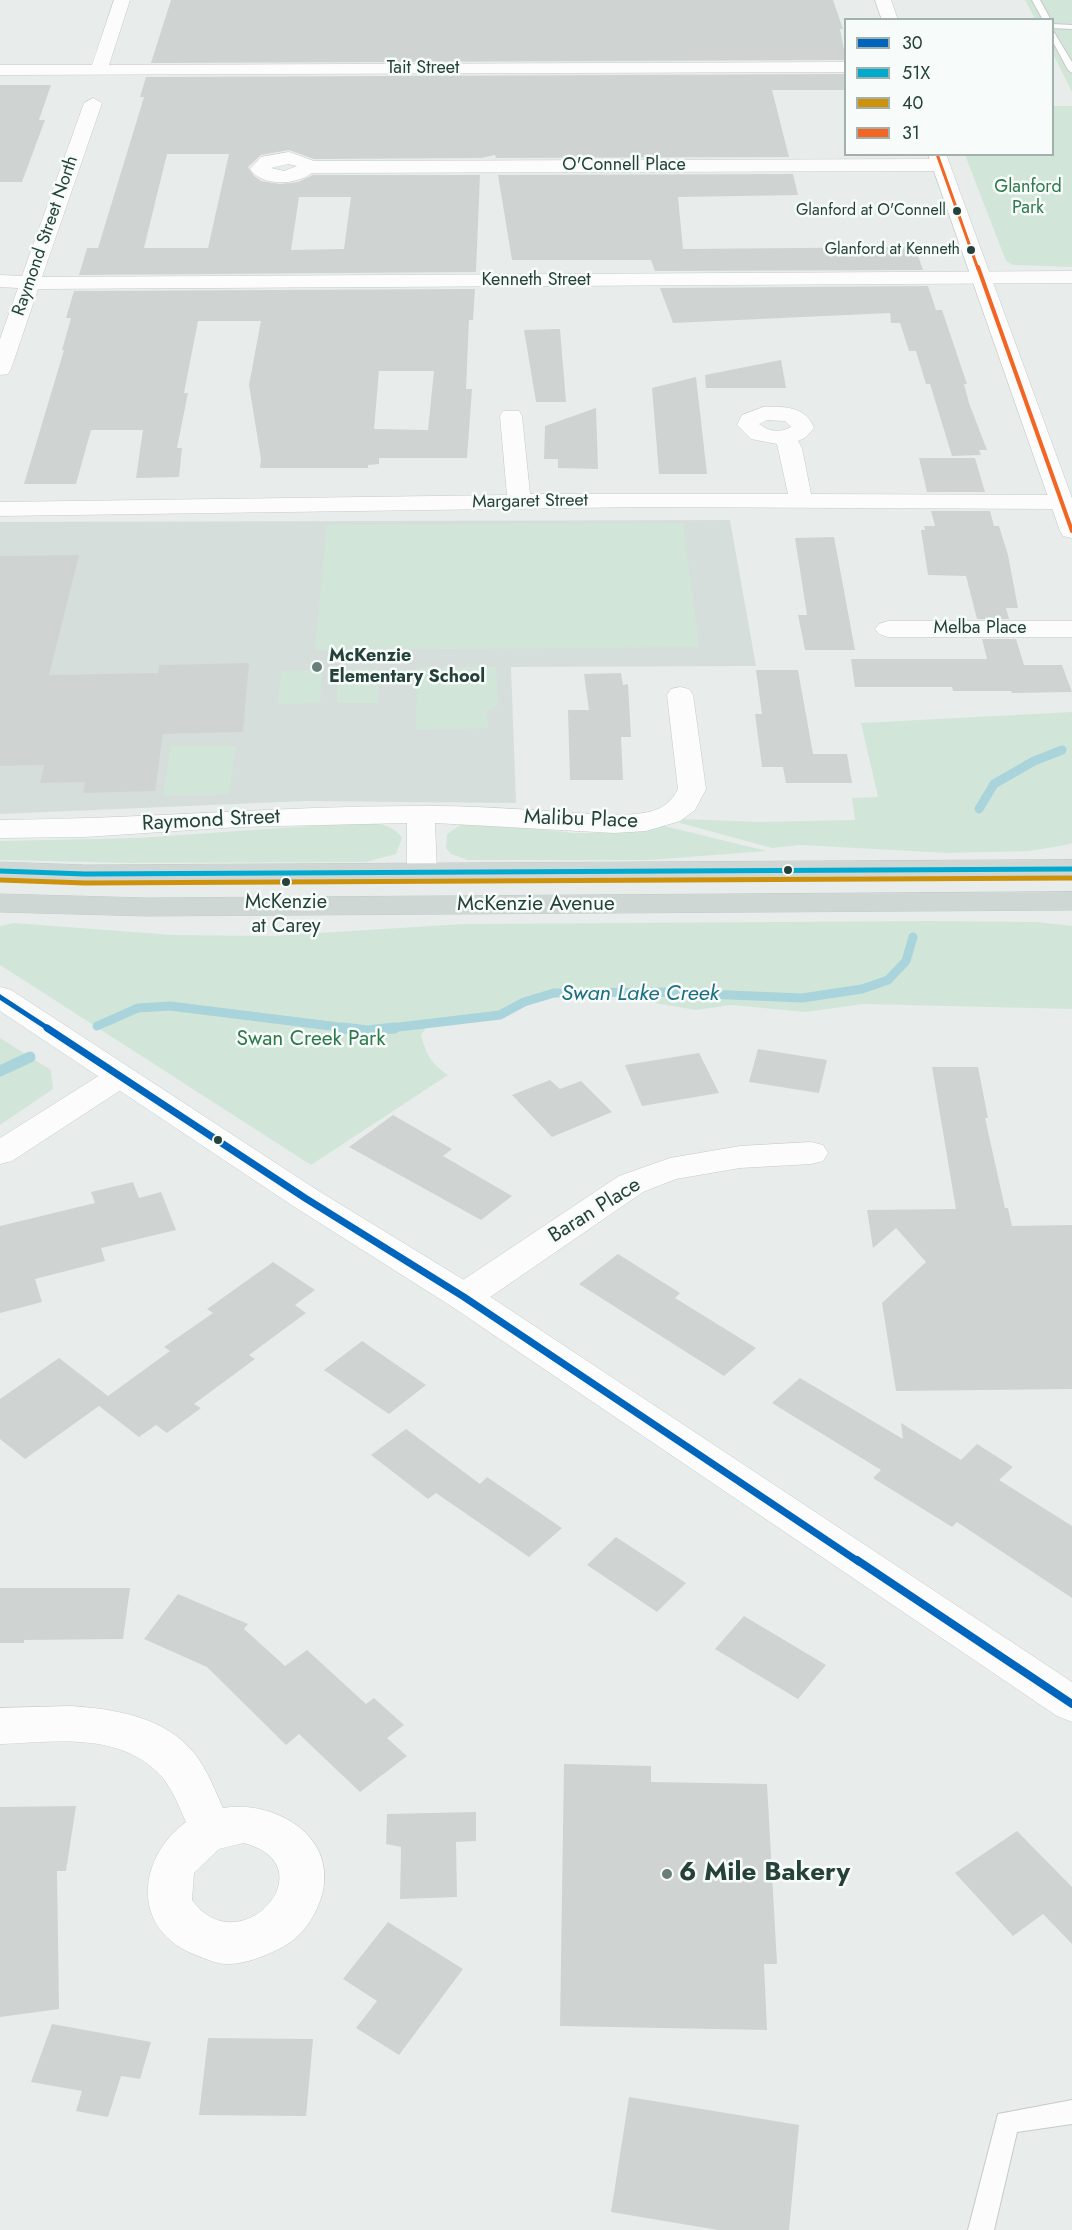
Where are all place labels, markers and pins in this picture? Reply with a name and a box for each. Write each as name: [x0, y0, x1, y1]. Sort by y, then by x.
place label: Glanford at O'Connell: [796, 201, 946, 221]
marker: Glanford at O'Connell: [951, 205, 963, 217]
place label: Glanford at Kenneth: [825, 240, 960, 260]
marker: Glanford at Kenneth: [965, 244, 977, 256]
place label: McKenzie Elementary School: [329, 646, 485, 688]
marker: McKenzie Elementary School: [310, 660, 324, 674]
unlabelled marker: [782, 864, 794, 876]
marker: McKenzie at Carey: [280, 876, 292, 888]
place label: McKenzie at Carey: [245, 891, 327, 938]
unlabelled marker: [212, 1134, 224, 1146]
place label: 6 Mile Bakery: [679, 1858, 850, 1890]
marker: 6 Mile Bakery: [660, 1867, 674, 1881]

